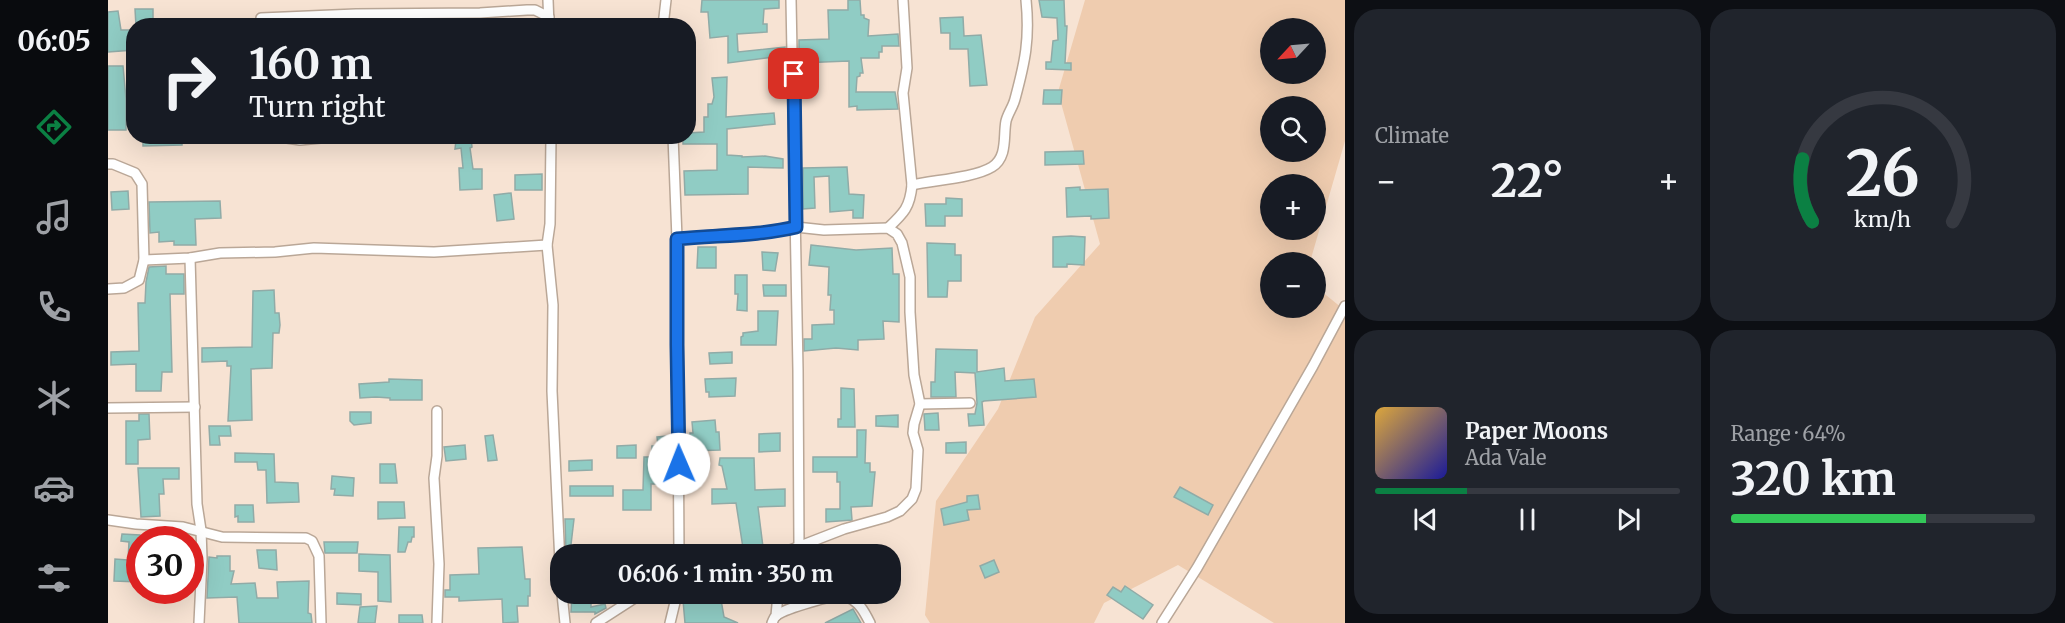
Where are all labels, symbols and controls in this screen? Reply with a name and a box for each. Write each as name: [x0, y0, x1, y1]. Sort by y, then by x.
north arrow: [1260, 18, 1326, 84]
map controls: [1260, 18, 1326, 318]
text: 06:05: [17, 24, 91, 58]
text: 160 m: [249, 38, 373, 90]
icon: right: [150, 42, 228, 120]
pin: [768, 48, 819, 99]
icon: arrive: [777, 57, 810, 90]
text: Turn right: [249, 90, 386, 124]
button: search: [1260, 96, 1326, 162]
icon: directions: [33, 106, 75, 148]
text: Climate: [1375, 123, 1449, 148]
text: 26: [1846, 135, 1920, 213]
text: 22°: [1491, 153, 1564, 209]
text: −: [1375, 161, 1397, 202]
text: +: [1657, 161, 1680, 202]
button: +: [1260, 174, 1326, 240]
icon: music: [33, 196, 75, 238]
text: km/h: [1854, 206, 1911, 233]
button: −: [1260, 252, 1326, 318]
icon: phone: [33, 286, 75, 328]
icon: climate: [33, 377, 75, 419]
text: Paper Moons: [1465, 417, 1608, 445]
text: Range · 64%: [1731, 421, 1846, 446]
position arrow: [647, 432, 711, 496]
text: Ada Vale: [1465, 445, 1546, 470]
text: 320 km: [1731, 451, 1896, 507]
icon: car: [33, 467, 75, 509]
icon: previous: [1409, 503, 1442, 536]
icon: pause: [1511, 503, 1544, 536]
icon: next: [1612, 503, 1645, 536]
speed limit sign: 30: [126, 526, 204, 604]
icon: filters: [33, 557, 75, 599]
text: 06:06 · 1 min · 350 m: [618, 560, 833, 588]

